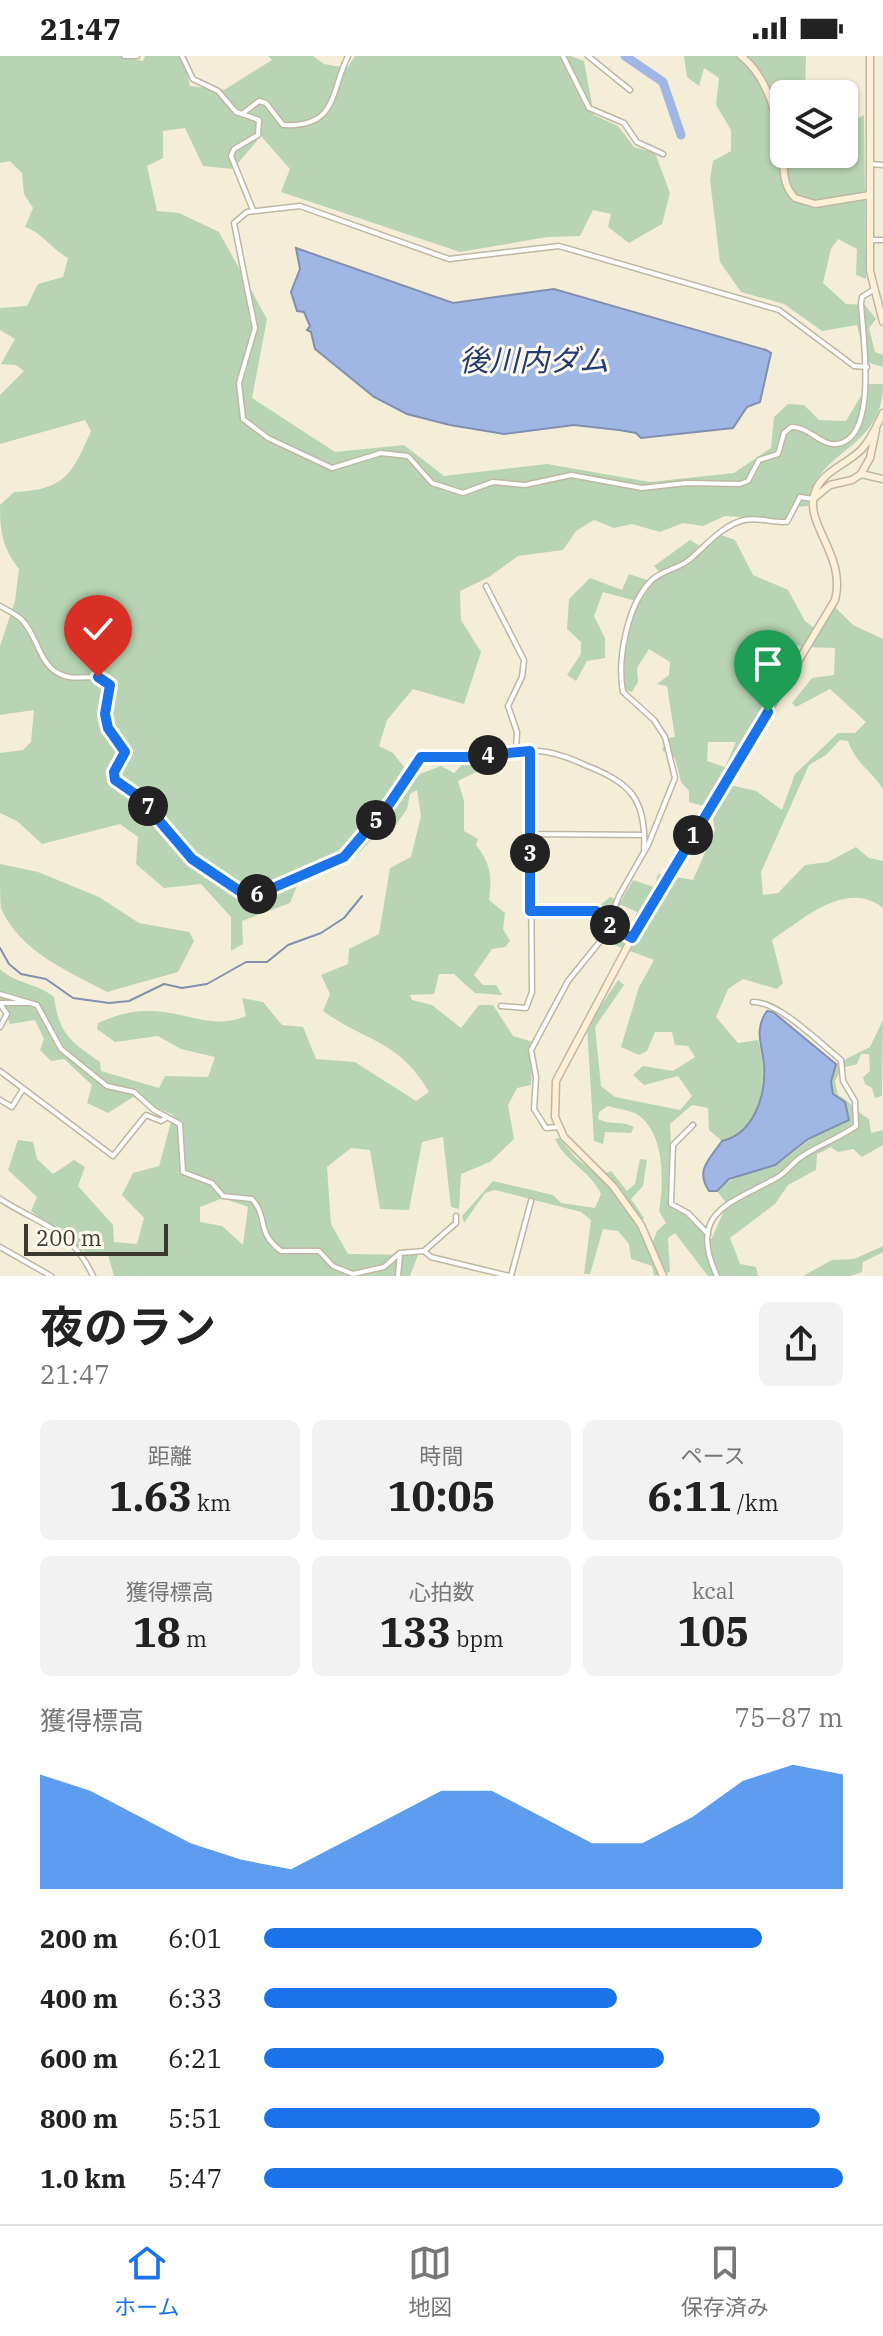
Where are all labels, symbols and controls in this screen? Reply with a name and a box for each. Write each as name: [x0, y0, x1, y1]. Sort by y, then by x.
text: 21:47: [40, 9, 121, 48]
map controls: [770, 80, 858, 168]
button: layers: [770, 80, 858, 168]
water label: 後川内ダム: [459, 340, 609, 379]
pin: [64, 595, 132, 677]
icon: check: [76, 607, 120, 651]
pin: [734, 630, 802, 712]
icon: arrive: [746, 642, 790, 686]
pin: 4: [468, 735, 508, 775]
text: 4: [481, 740, 495, 769]
pin: 7: [128, 786, 168, 826]
text: 7: [141, 791, 155, 820]
pin: 5: [356, 800, 396, 840]
text: 5: [369, 805, 383, 834]
pin: 1: [673, 815, 713, 855]
text: 1: [686, 820, 700, 849]
pin: 3: [510, 833, 550, 873]
text: 3: [523, 838, 537, 867]
pin: 6: [237, 874, 277, 914]
text: 6: [250, 879, 264, 908]
pin: 2: [590, 905, 630, 945]
text: 2: [603, 910, 617, 939]
scale bar: [24, 1220, 168, 1256]
text: 200 m: [36, 1223, 102, 1252]
text: 夜のラン: [40, 1298, 216, 1355]
button: share: [759, 1302, 843, 1386]
text: 21:47: [40, 1357, 110, 1391]
text: 距離: [148, 1441, 192, 1470]
text: 時間: [419, 1441, 464, 1470]
text: ペース: [681, 1441, 746, 1470]
text: 1.63: [109, 1470, 192, 1522]
text: 10:05: [387, 1470, 496, 1522]
text: 6:11: [648, 1470, 732, 1522]
text: km: [192, 1488, 231, 1517]
text: /km: [732, 1488, 779, 1517]
text: kcal: [692, 1576, 734, 1605]
text: 獲得標高: [126, 1577, 214, 1606]
text: 心拍数: [408, 1577, 475, 1606]
text: 105: [677, 1605, 749, 1657]
text: 18: [133, 1606, 181, 1658]
text: 133: [379, 1606, 451, 1658]
text: m: [181, 1624, 207, 1653]
text: bpm: [451, 1624, 504, 1653]
text: 75–87 m: [735, 1700, 843, 1734]
text: 獲得標高: [40, 1703, 144, 1737]
text: 200 m: [40, 1921, 118, 1955]
text: 6:01: [168, 1921, 222, 1955]
text: 400 m: [40, 1981, 118, 2015]
text: 6:33: [168, 1981, 222, 2015]
text: 600 m: [40, 2041, 118, 2075]
text: 6:21: [168, 2041, 222, 2075]
text: 800 m: [40, 2101, 118, 2135]
text: 5:51: [168, 2101, 222, 2135]
text: 1.0 km: [40, 2161, 126, 2195]
text: 5:47: [168, 2161, 222, 2195]
tab: ホーム: [114, 2241, 180, 2321]
tab: 地図: [408, 2241, 452, 2321]
tab: 保存済み: [681, 2241, 769, 2321]

